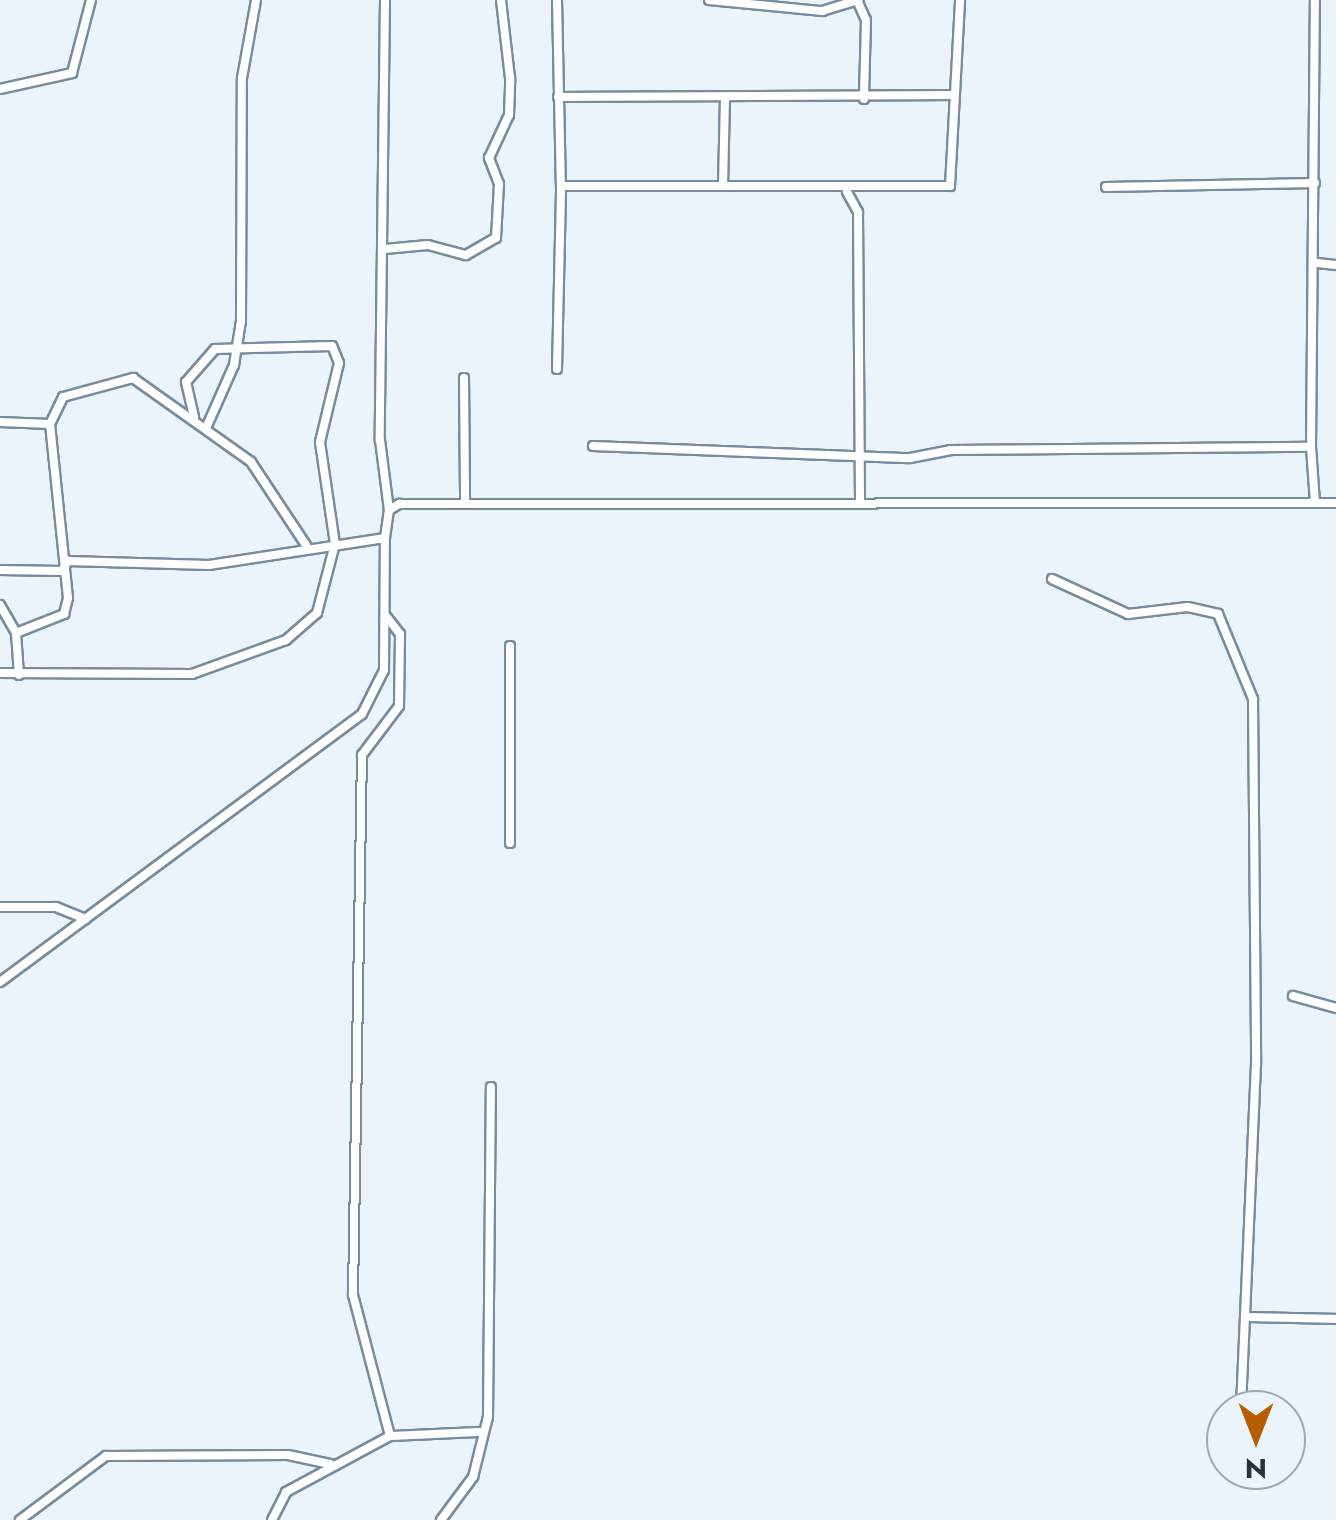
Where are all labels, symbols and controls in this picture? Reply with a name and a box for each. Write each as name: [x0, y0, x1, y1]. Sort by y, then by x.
north arrow: [1206, 1390, 1306, 1490]
text: N: [1245, 1448, 1267, 1489]

